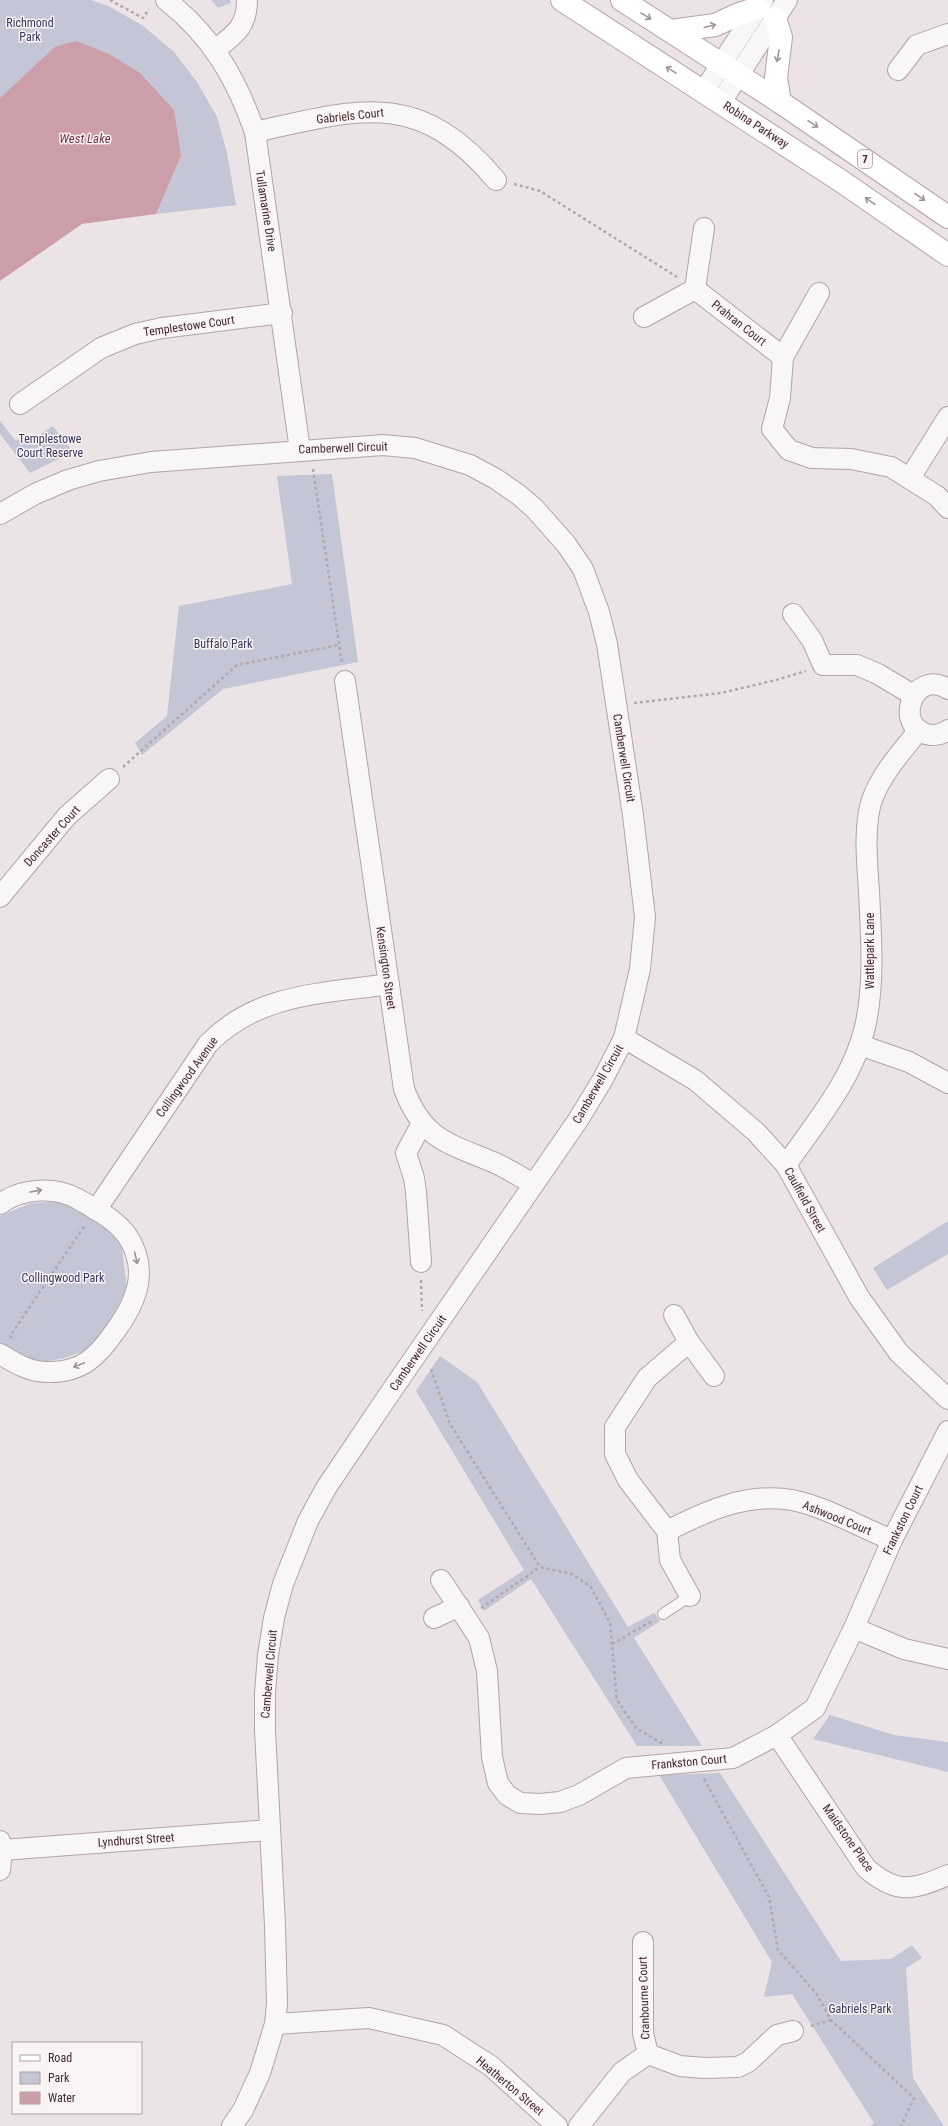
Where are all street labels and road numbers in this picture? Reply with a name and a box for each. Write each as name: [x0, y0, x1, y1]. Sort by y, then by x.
street label: Robina Parkway: [721, 99, 791, 151]
street label: Gabriels Court: [316, 105, 385, 127]
road number: 7: [858, 150, 872, 168]
street label: Tullamarine Drive: [253, 169, 279, 253]
street label: Prahran Court: [709, 297, 769, 349]
street label: Templestowe Court: [143, 313, 236, 339]
street label: Camberwell Circuit: [298, 439, 388, 457]
street label: Camberwell Circuit: [610, 713, 638, 804]
street label: Doncaster Court: [21, 802, 83, 869]
street label: Wattlepark Lane: [863, 912, 877, 989]
street label: Kensington Street: [373, 925, 399, 1011]
street label: Collingwood Avenue: [153, 1034, 221, 1120]
street label: Camberwell Circuit: [570, 1041, 627, 1126]
street label: Caulfield Street: [781, 1165, 829, 1235]
street label: Camberwell Circuit: [387, 1312, 450, 1394]
street label: Frankston Court: [880, 1483, 926, 1557]
street label: Ashwood Court: [801, 1498, 874, 1538]
street label: Camberwell Circuit: [258, 1628, 280, 1719]
street label: Frankston Court: [651, 1752, 728, 1772]
street label: Maidstone Place: [820, 1802, 877, 1875]
street label: Lyndhurst Street: [97, 1830, 175, 1850]
street label: Cranbourne Court: [636, 1956, 652, 2040]
street label: Heatherton Street: [473, 2054, 547, 2119]

